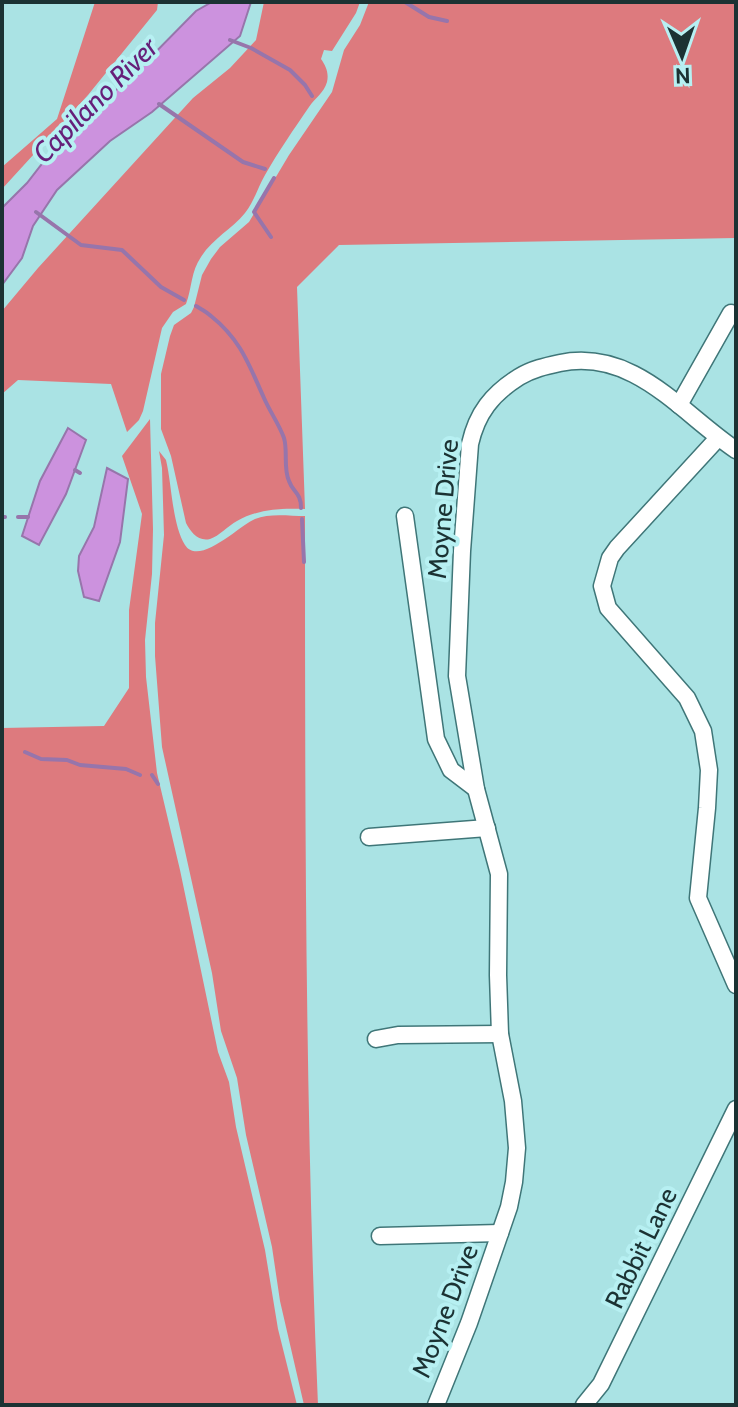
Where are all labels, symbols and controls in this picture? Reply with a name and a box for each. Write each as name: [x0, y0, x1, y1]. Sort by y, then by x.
north arrow: [642, 16, 722, 96]
water label: Capilano River: [25, 29, 166, 170]
text: N: [674, 62, 691, 89]
street label: Moyne Drive: [421, 438, 465, 580]
street label: Rabbit Lane: [598, 1182, 684, 1314]
street label: Moyne Drive: [405, 1240, 485, 1382]

